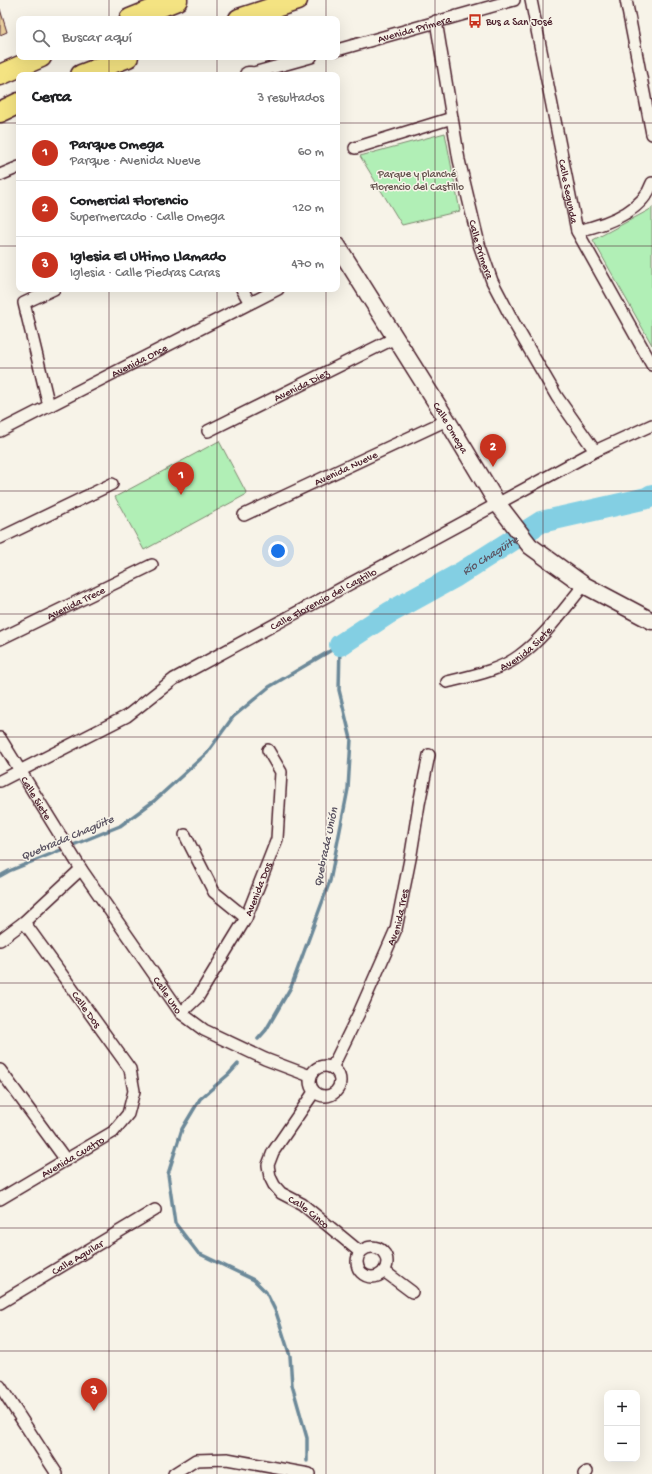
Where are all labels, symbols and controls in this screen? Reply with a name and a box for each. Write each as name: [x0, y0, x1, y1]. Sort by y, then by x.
bus stop icon: Bus a San José: [467, 13, 483, 29]
street label: Avenida Primera: [376, 14, 453, 46]
search box: [16, 16, 340, 60]
place label: Bus a San José: [485, 17, 553, 29]
icon: search: [30, 27, 52, 49]
text: Buscar aquí: [62, 29, 132, 47]
text: Cerca: [32, 88, 71, 108]
text: 3 resultados: [257, 91, 324, 106]
text: Parque Omega: [70, 136, 164, 154]
text: 1: [42, 145, 48, 160]
text: 60 m: [298, 145, 324, 160]
text: Parque · Avenida Nueve: [70, 154, 201, 169]
street label: Calle Segunda: [555, 158, 580, 226]
park label: Parque y planché Florencio del Castillo: [369, 169, 464, 194]
text: Comercial Florencio: [70, 192, 188, 210]
text: 2: [42, 201, 48, 216]
text: 120 m: [293, 201, 324, 216]
text: Supermercado · Calle Omega: [70, 210, 225, 225]
street label: Calle Primera: [465, 219, 495, 282]
text: Iglesia El Ultimo Llamado: [70, 248, 226, 266]
text: 3: [42, 257, 48, 272]
text: 470 m: [291, 257, 324, 272]
text: Iglesia · Calle Piedras Caras: [70, 266, 220, 281]
street label: Avenida Once: [110, 342, 170, 381]
street label: Avenida Diez: [272, 367, 333, 405]
street label: Calle Omega: [429, 400, 470, 457]
pin: 2: [480, 434, 506, 467]
street label: Avenida Nueve: [313, 449, 380, 489]
pin: 1: [168, 462, 194, 495]
water label: Río Chagüite: [460, 533, 522, 579]
your location: [268, 541, 288, 561]
street label: Calle Florencio del Castillo: [269, 566, 380, 634]
street label: Avenida Trece: [45, 585, 108, 623]
street label: Avenida Siete: [499, 625, 555, 674]
street label: Calle Siete: [17, 775, 53, 823]
water label: Quebrada Unión: [312, 806, 342, 888]
water label: Quebrada Chagüite: [19, 813, 117, 865]
street label: Avenida Dos: [243, 860, 276, 918]
street label: Avenida Tres: [386, 887, 412, 948]
street label: Calle Uno: [150, 975, 184, 1017]
street label: Calle Dos: [68, 990, 103, 1032]
street label: Avenida Cuatro: [40, 1134, 107, 1181]
street label: Calle Cinco: [286, 1194, 331, 1232]
street label: Calle Aguilar: [50, 1238, 107, 1278]
pin: 3: [81, 1378, 107, 1411]
map controls: [604, 1390, 640, 1462]
button: +: [604, 1390, 640, 1426]
button: −: [604, 1426, 640, 1462]

